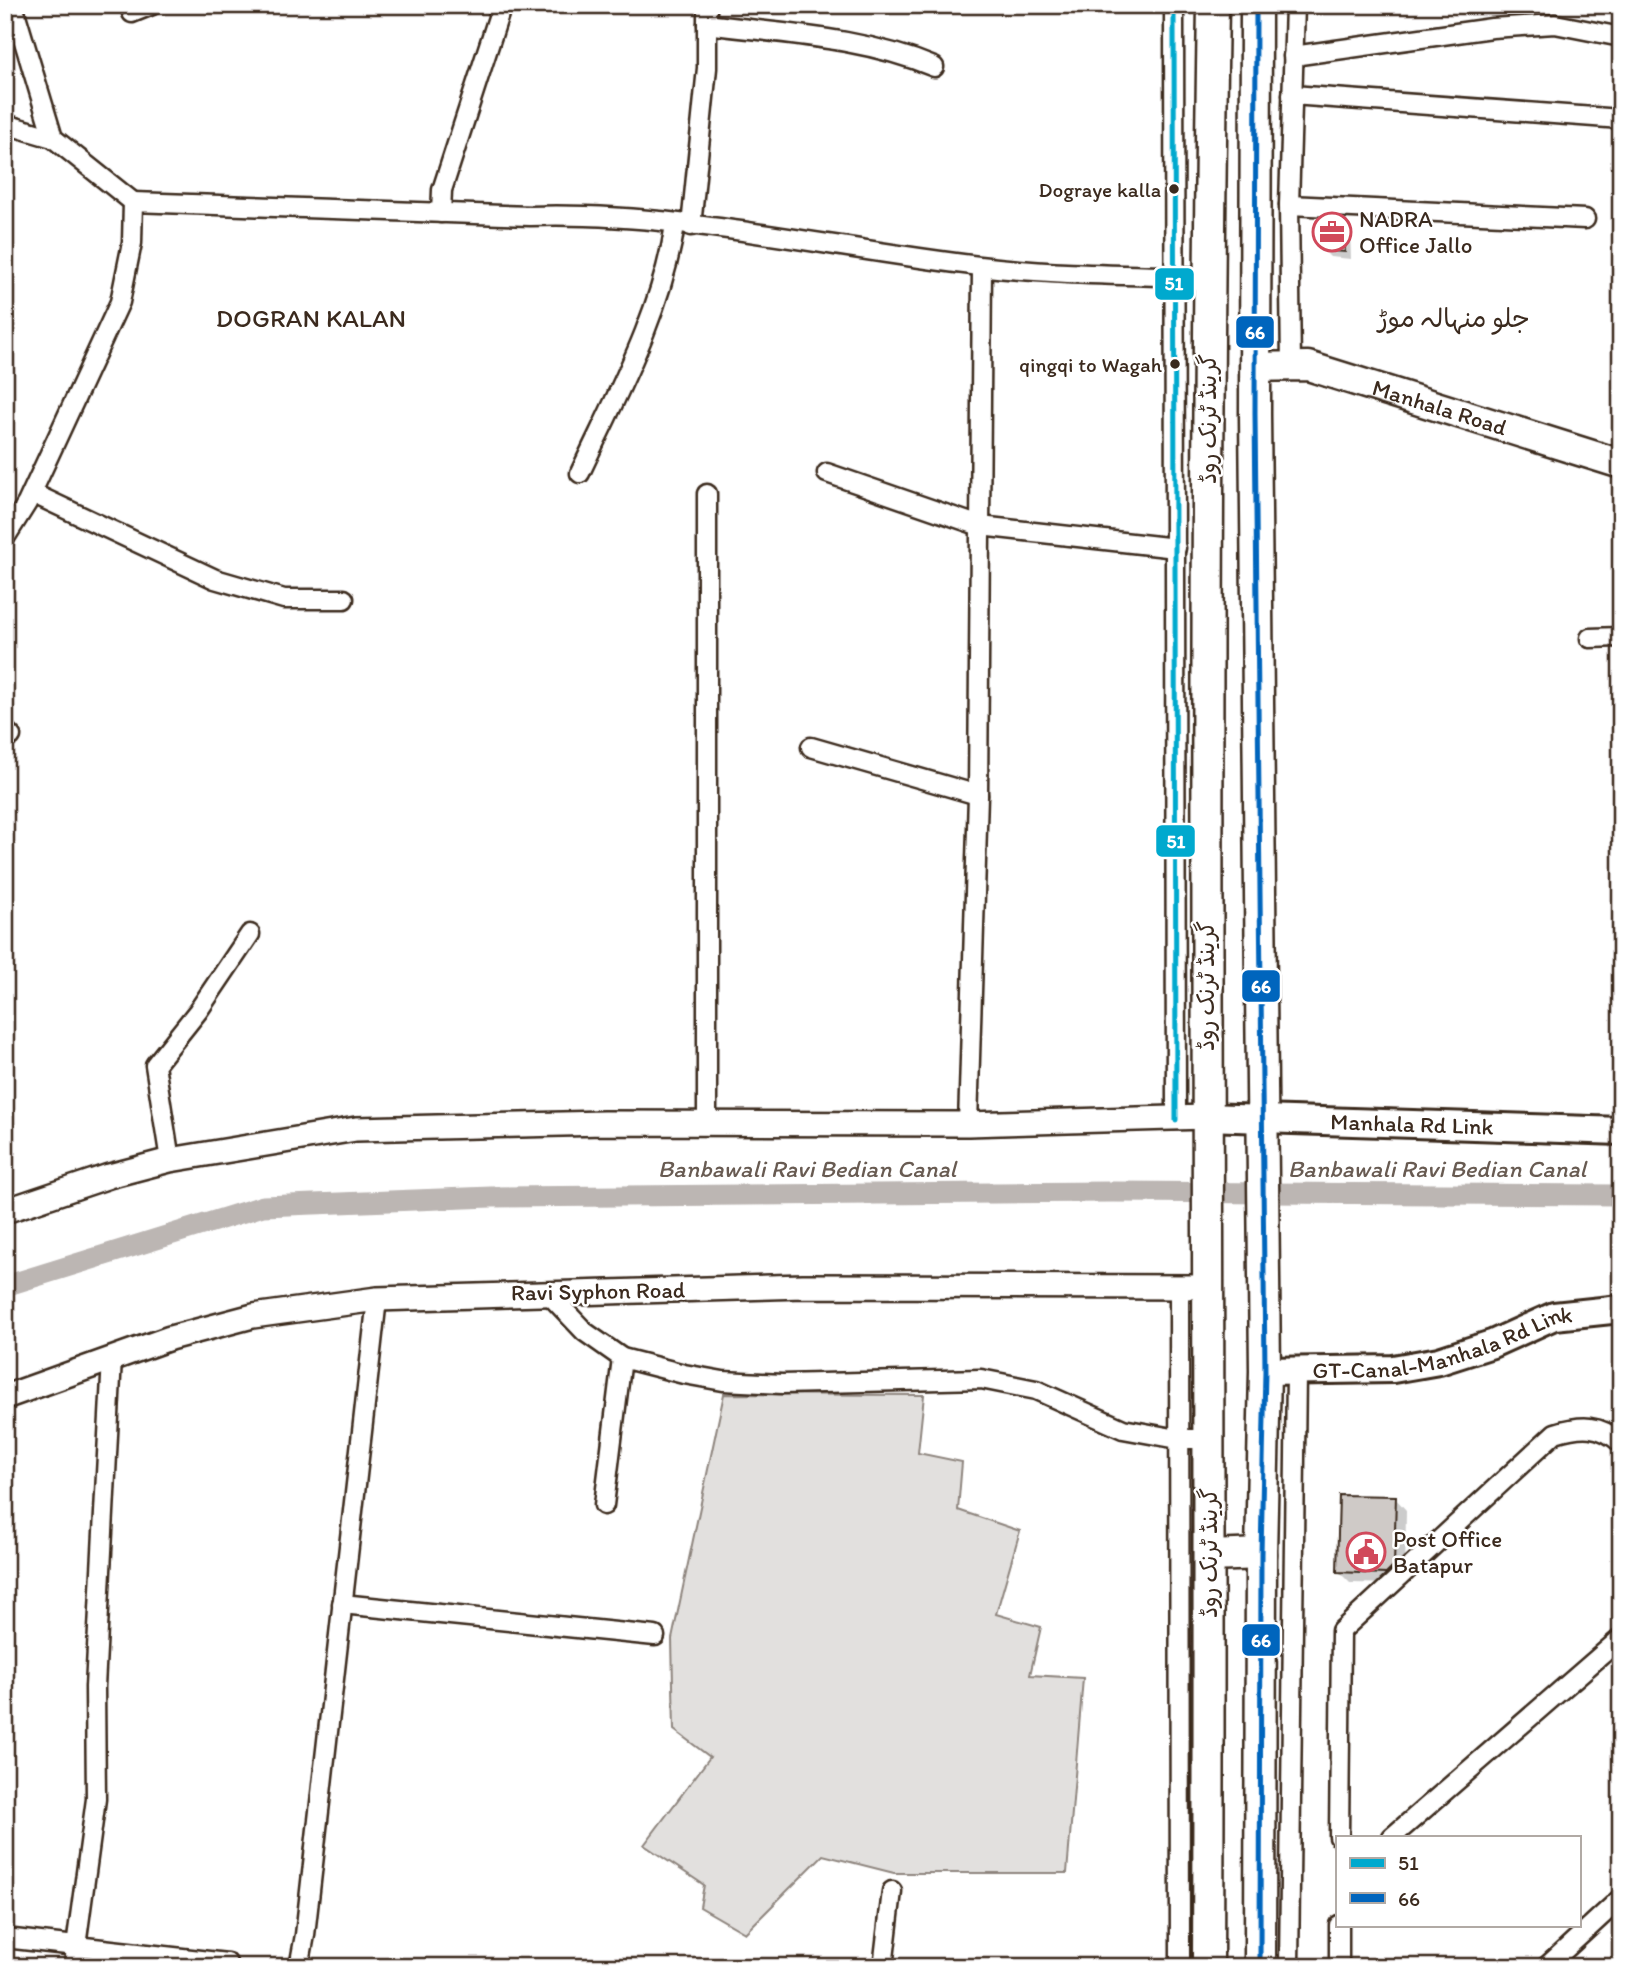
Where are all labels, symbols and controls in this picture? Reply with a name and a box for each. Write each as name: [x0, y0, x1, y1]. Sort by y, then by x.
place label: Dograye kalla: [1039, 177, 1161, 202]
marker: Dograye kalla: [1167, 182, 1181, 196]
place label: NADRA Office Jallo: [1359, 205, 1473, 259]
office icon: NADRA Office Jallo: [1311, 211, 1353, 253]
line badge: 51: [1154, 267, 1195, 301]
text: 51: [1165, 272, 1184, 295]
district label: DOGRAN KALAN: [216, 302, 406, 334]
district label: جلو منہالہ موڑ: [1376, 302, 1530, 335]
line badge: 66: [1235, 315, 1275, 349]
text: 66: [1245, 321, 1265, 344]
place label: qingqi to Wagah: [1019, 352, 1163, 377]
street label: گرینڈ ٹرنک روڈ: [1194, 354, 1222, 484]
marker: qingqi to Wagah: [1168, 357, 1182, 371]
street label: Manhala Road: [1369, 373, 1511, 442]
line badge: 51: [1155, 824, 1196, 858]
text: 51: [1167, 830, 1186, 853]
street label: گرینڈ ٹرنک روڈ: [1192, 921, 1220, 1051]
line badge: 66: [1241, 969, 1281, 1003]
text: 66: [1251, 975, 1271, 998]
street label: Manhala Rd Link: [1330, 1107, 1494, 1141]
water label: Banbawali Ravi Bedian Canal: [658, 1154, 958, 1183]
water label: Banbawali Ravi Bedian Canal: [1288, 1154, 1588, 1183]
street label: Ravi Syphon Road: [511, 1275, 686, 1307]
street label: GT-Canal-Manhala Rd Link: [1312, 1300, 1574, 1384]
street label: گرینڈ ٹرنک روڈ: [1195, 1488, 1223, 1618]
place label: Post Office Batapur: [1393, 1525, 1502, 1579]
public building icon: Post Office Batapur: [1345, 1531, 1387, 1573]
line badge: 66: [1241, 1623, 1281, 1657]
text: 66: [1251, 1629, 1271, 1652]
legend: [1336, 1836, 1580, 1926]
text: 51: [1398, 1850, 1419, 1875]
text: 66: [1398, 1886, 1420, 1911]

